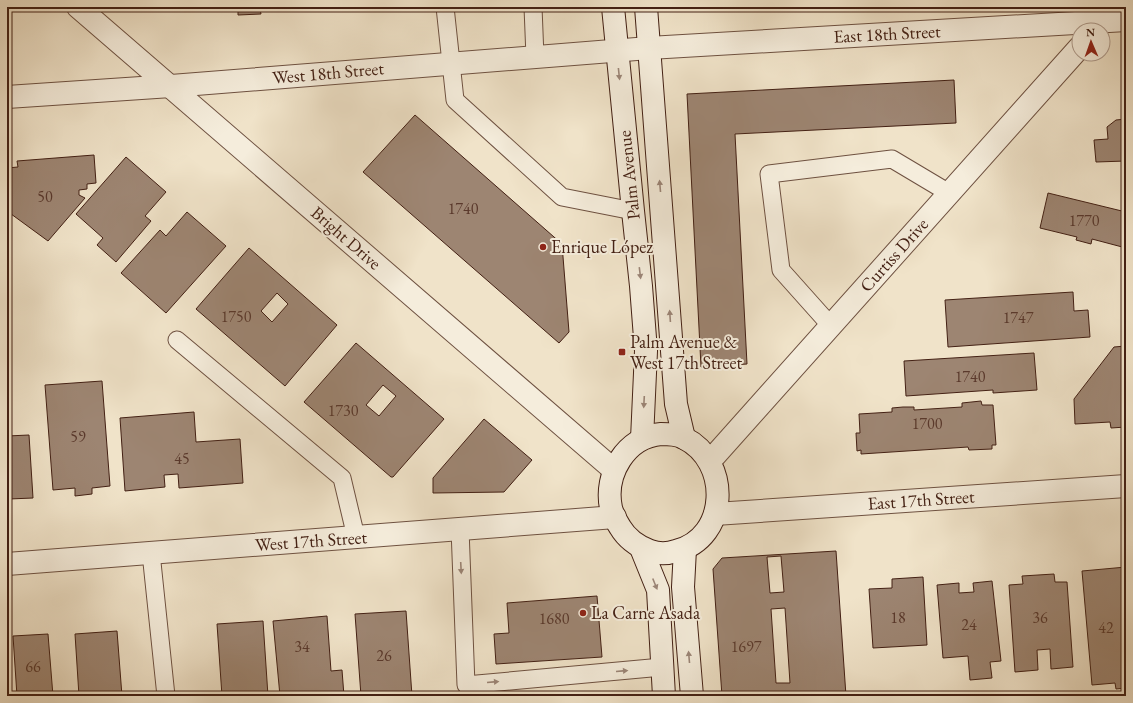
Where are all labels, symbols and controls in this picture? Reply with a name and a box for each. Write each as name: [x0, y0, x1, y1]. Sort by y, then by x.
street label: East 18th Street: [833, 19, 941, 48]
north arrow: [1071, 22, 1111, 62]
text: N: [1086, 25, 1095, 39]
street label: West 18th Street: [271, 56, 385, 89]
one-way arrow: [616, 68, 622, 80]
street label: Palm Avenue: [612, 129, 645, 221]
one-way arrow: [656, 180, 663, 192]
house number: 50: [37, 186, 53, 207]
house number: 1740: [448, 198, 479, 219]
street label: Bright Drive: [306, 201, 386, 274]
house number: 1770: [1069, 210, 1100, 231]
street label: Curtiss Drive: [854, 213, 933, 297]
place label: Enrique López: [551, 235, 653, 258]
marker: Enrique López: [538, 242, 548, 252]
one-way arrow: [637, 267, 643, 279]
house number: 1750: [221, 306, 252, 327]
house number: 1747: [1003, 307, 1034, 328]
one-way arrow: [666, 310, 673, 322]
place label: Palm Avenue & West 17th Street: [630, 330, 742, 374]
marker: Palm Avenue & West 17th Street: [617, 347, 627, 357]
house number: 1740: [955, 366, 986, 387]
one-way arrow: [641, 396, 648, 408]
house number: 1730: [328, 400, 359, 421]
house number: 1700: [912, 413, 943, 434]
house number: 59: [70, 426, 86, 447]
house number: 45: [174, 448, 190, 469]
street label: East 17th Street: [867, 484, 976, 515]
street label: West 17th Street: [254, 525, 368, 556]
one-way arrow: [458, 562, 465, 574]
one-way arrow: [653, 578, 659, 590]
place label: La Carne Asada: [591, 601, 701, 624]
house number: 18: [890, 607, 906, 628]
house number: 36: [1032, 607, 1048, 628]
house number: 1680: [539, 608, 570, 629]
marker: La Carne Asada: [578, 608, 588, 618]
house number: 24: [961, 614, 977, 635]
house number: 42: [1098, 617, 1114, 638]
house number: 34: [294, 636, 310, 657]
house number: 1697: [731, 636, 762, 657]
house number: 26: [376, 645, 392, 666]
one-way arrow: [685, 651, 692, 663]
house number: 66: [25, 656, 41, 677]
one-way arrow: [616, 668, 629, 675]
one-way arrow: [487, 679, 499, 686]

